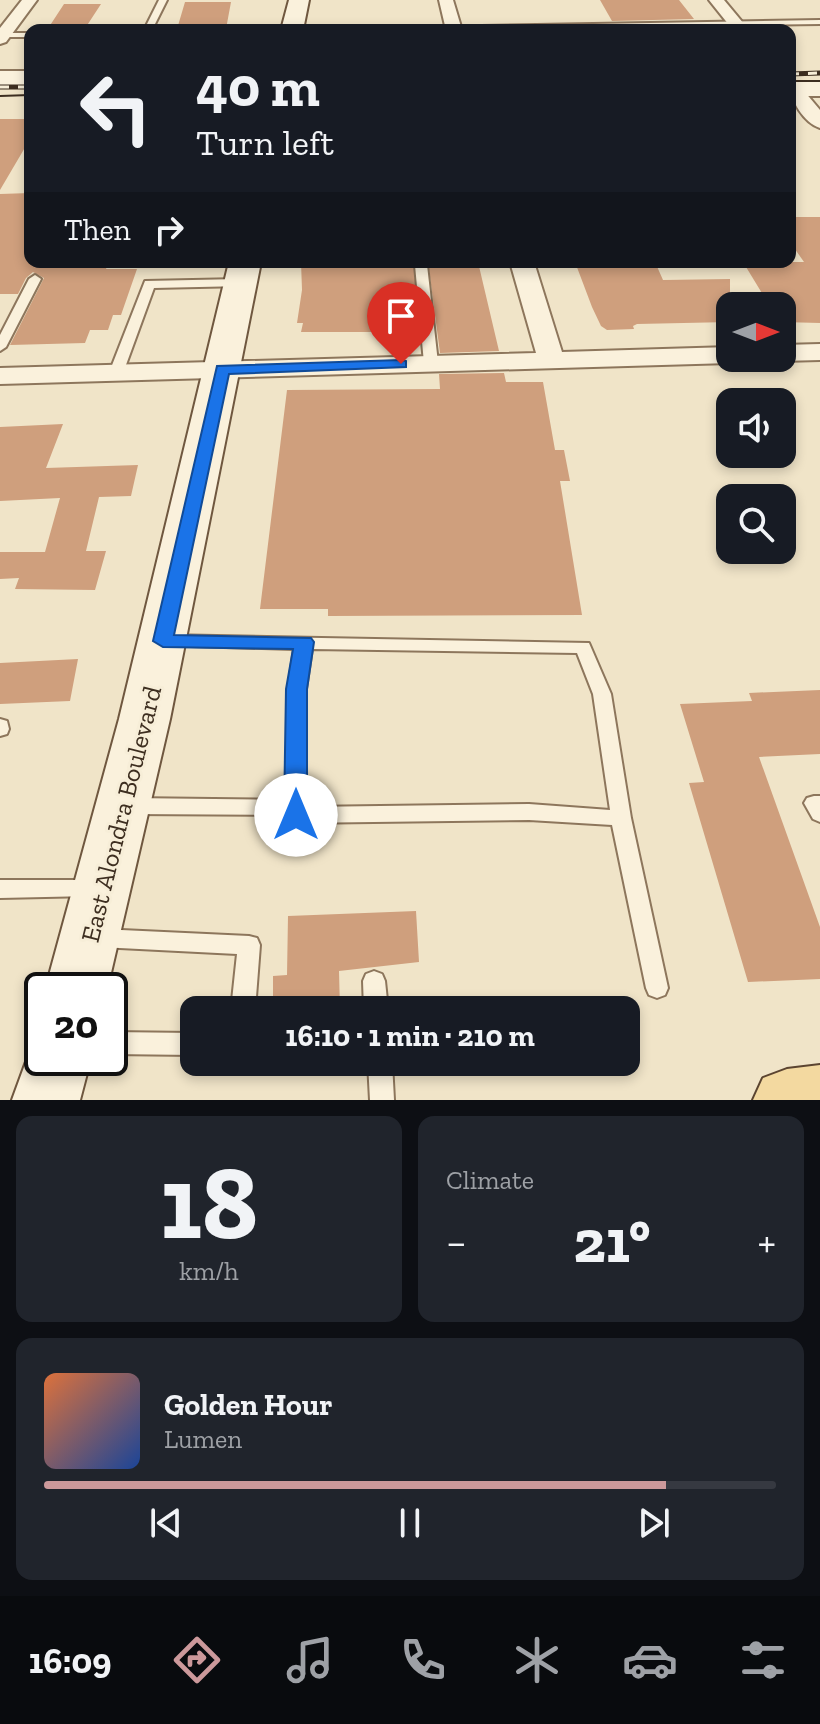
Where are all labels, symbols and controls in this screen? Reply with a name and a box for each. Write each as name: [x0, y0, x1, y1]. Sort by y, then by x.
text: 40 m: [196, 53, 320, 120]
icon: left: [64, 56, 168, 160]
text: Turn left: [196, 121, 334, 164]
icon: right: [147, 208, 191, 252]
text: Then: [64, 212, 131, 248]
pin: [367, 282, 435, 364]
north arrow: [716, 292, 796, 372]
map controls: [716, 292, 796, 564]
icon: arrive: [379, 294, 423, 338]
button: sound: [716, 388, 796, 468]
button: search: [716, 484, 796, 564]
street label: East Alondra Boulevard: [74, 683, 168, 945]
position arrow: [254, 773, 338, 857]
speed limit sign: 20: [24, 972, 128, 1076]
text: 16:10 · 1 min · 210 m: [285, 1018, 535, 1054]
text: 18: [160, 1140, 258, 1265]
text: Climate: [446, 1164, 534, 1196]
text: 21°: [573, 1205, 651, 1277]
text: −: [446, 1215, 467, 1268]
text: +: [757, 1215, 776, 1268]
text: km/h: [179, 1255, 239, 1287]
text: Golden Hour: [164, 1387, 332, 1423]
text: Lumen: [164, 1423, 242, 1455]
icon: previous: [144, 1501, 188, 1545]
icon: pause: [388, 1501, 432, 1545]
icon: next: [632, 1501, 676, 1545]
icon: directions: [169, 1632, 225, 1688]
icon: music: [282, 1632, 338, 1688]
icon: phone: [395, 1632, 451, 1688]
icon: climate: [509, 1632, 565, 1688]
icon: car: [622, 1632, 678, 1688]
icon: filters: [735, 1632, 791, 1688]
text: 16:09: [29, 1639, 111, 1682]

